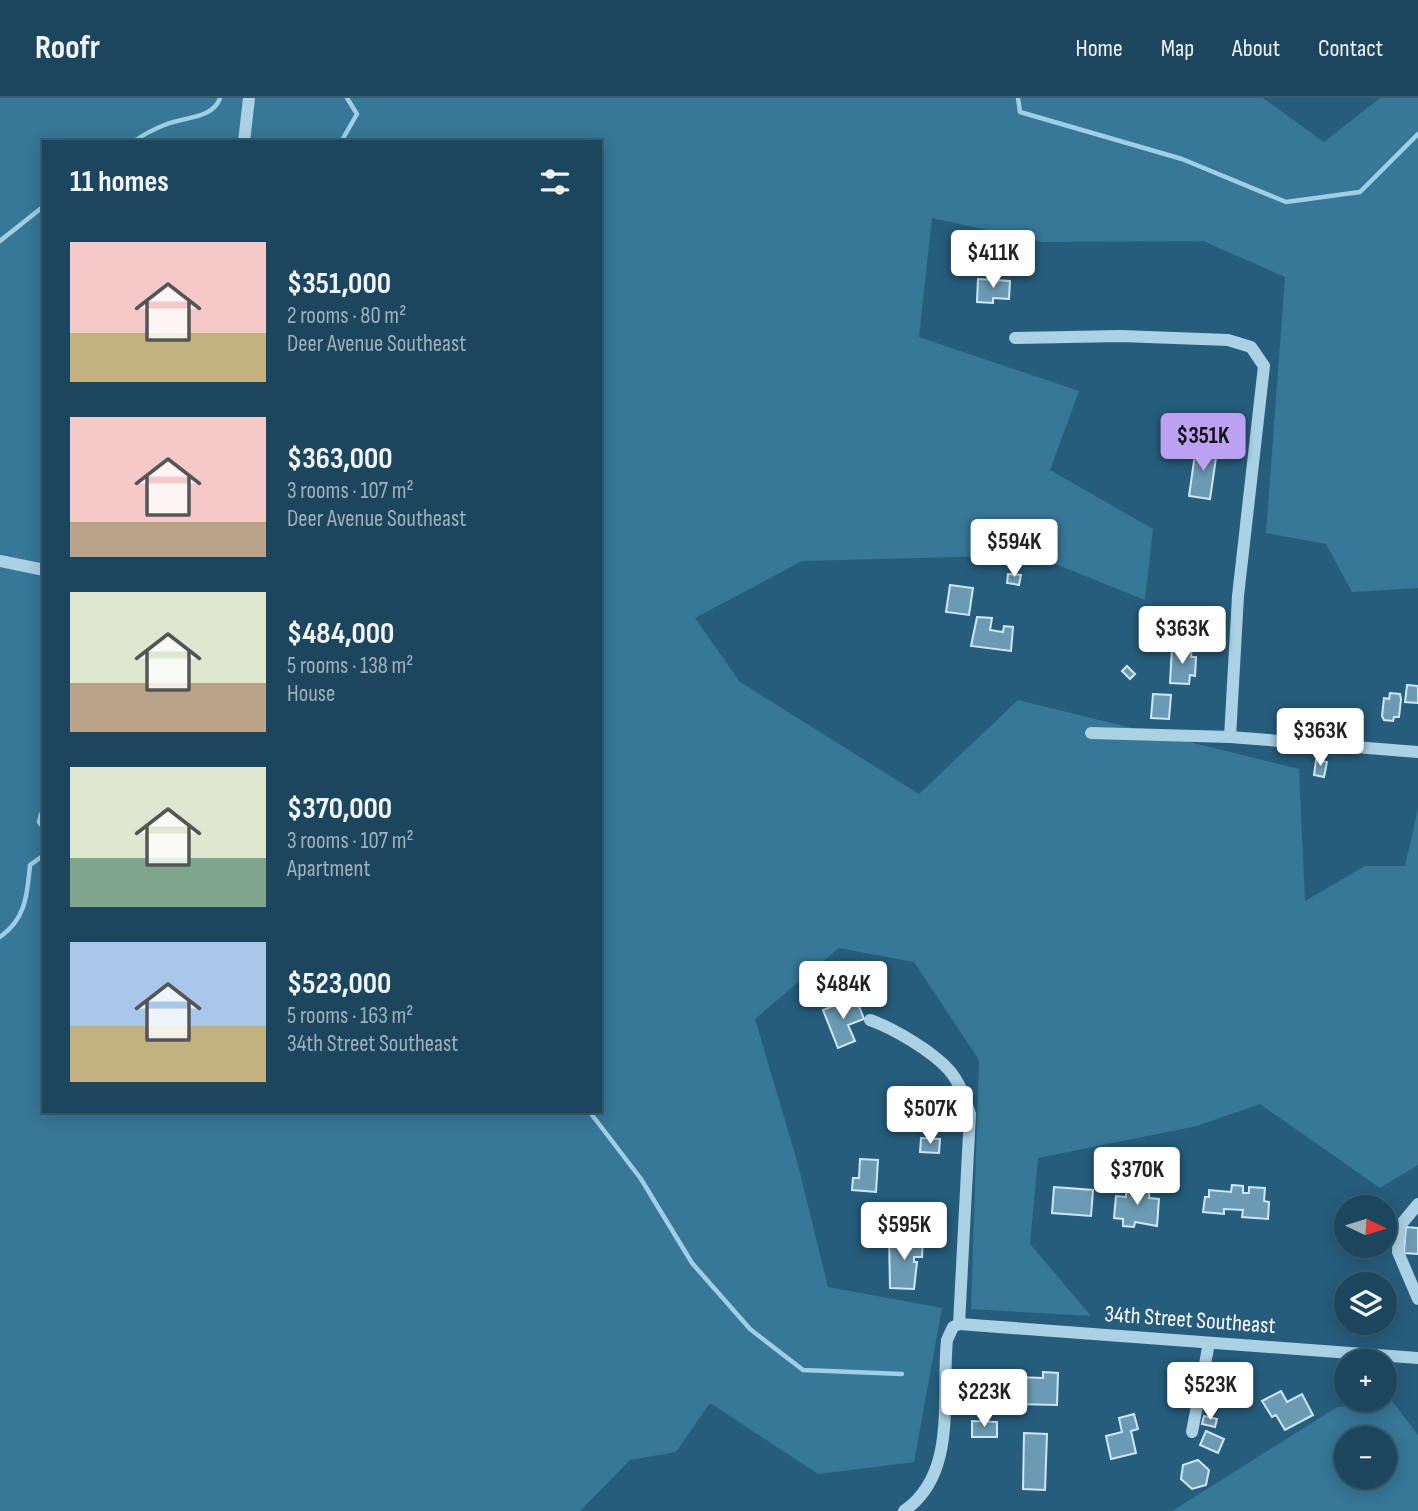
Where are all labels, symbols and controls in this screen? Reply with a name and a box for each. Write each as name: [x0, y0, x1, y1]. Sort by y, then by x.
text: Roofr: [35, 28, 100, 68]
text: Home: [1075, 34, 1123, 63]
text: Map: [1161, 34, 1194, 63]
text: About: [1232, 34, 1280, 63]
text: Contact: [1318, 34, 1383, 63]
icon: filters: [536, 163, 574, 201]
text: 11 homes: [70, 164, 169, 200]
pin: $411K: [944, 230, 1042, 290]
text: $411K: [967, 239, 1019, 267]
text: $351,000: [287, 266, 391, 302]
icon: home: [126, 270, 210, 354]
text: 2 rooms · 80 m²: [287, 302, 406, 330]
text: Deer Avenue Southeast: [287, 330, 466, 358]
pin: $351K: [1154, 414, 1252, 473]
text: $351K: [1177, 422, 1229, 450]
text: $363,000: [287, 441, 393, 477]
icon: home: [126, 445, 210, 529]
text: 3 rooms · 107 m²: [287, 477, 414, 505]
text: Deer Avenue Southeast: [287, 505, 466, 533]
pin: $594K: [965, 519, 1063, 579]
text: $594K: [987, 528, 1041, 556]
pin: $363K: [1133, 606, 1231, 666]
text: $363K: [1155, 615, 1209, 643]
text: $484,000: [287, 616, 394, 652]
icon: home: [126, 620, 210, 704]
text: 5 rooms · 138 m²: [287, 652, 413, 680]
text: House: [287, 680, 335, 708]
pin: $363K: [1271, 708, 1369, 768]
text: $363K: [1293, 717, 1347, 745]
text: $370,000: [287, 791, 392, 827]
icon: home: [126, 795, 210, 879]
text: 3 rooms · 107 m²: [287, 827, 414, 855]
text: Apartment: [287, 855, 371, 883]
pin: $484K: [794, 962, 892, 1021]
text: $523,000: [287, 966, 391, 1002]
icon: home: [126, 970, 210, 1054]
text: $484K: [815, 970, 871, 998]
text: 5 rooms · 163 m²: [287, 1002, 413, 1030]
text: 34th Street Southeast: [287, 1030, 458, 1058]
pin: $507K: [881, 1086, 979, 1146]
text: $507K: [903, 1095, 957, 1123]
pin: $370K: [1088, 1148, 1186, 1207]
text: $370K: [1110, 1156, 1164, 1184]
north arrow: [1334, 1195, 1396, 1258]
map controls: [1334, 1195, 1397, 1489]
pin: $595K: [855, 1202, 953, 1262]
text: $595K: [877, 1211, 931, 1239]
button: layers: [1334, 1272, 1397, 1335]
street label: 34th Street Southeast: [1104, 1300, 1276, 1340]
button: +: [1334, 1349, 1397, 1412]
pin: $523K: [1161, 1362, 1259, 1422]
pin: $223K: [935, 1370, 1033, 1429]
text: $523K: [1183, 1371, 1237, 1399]
text: $223K: [957, 1378, 1011, 1406]
button: −: [1334, 1426, 1397, 1489]

